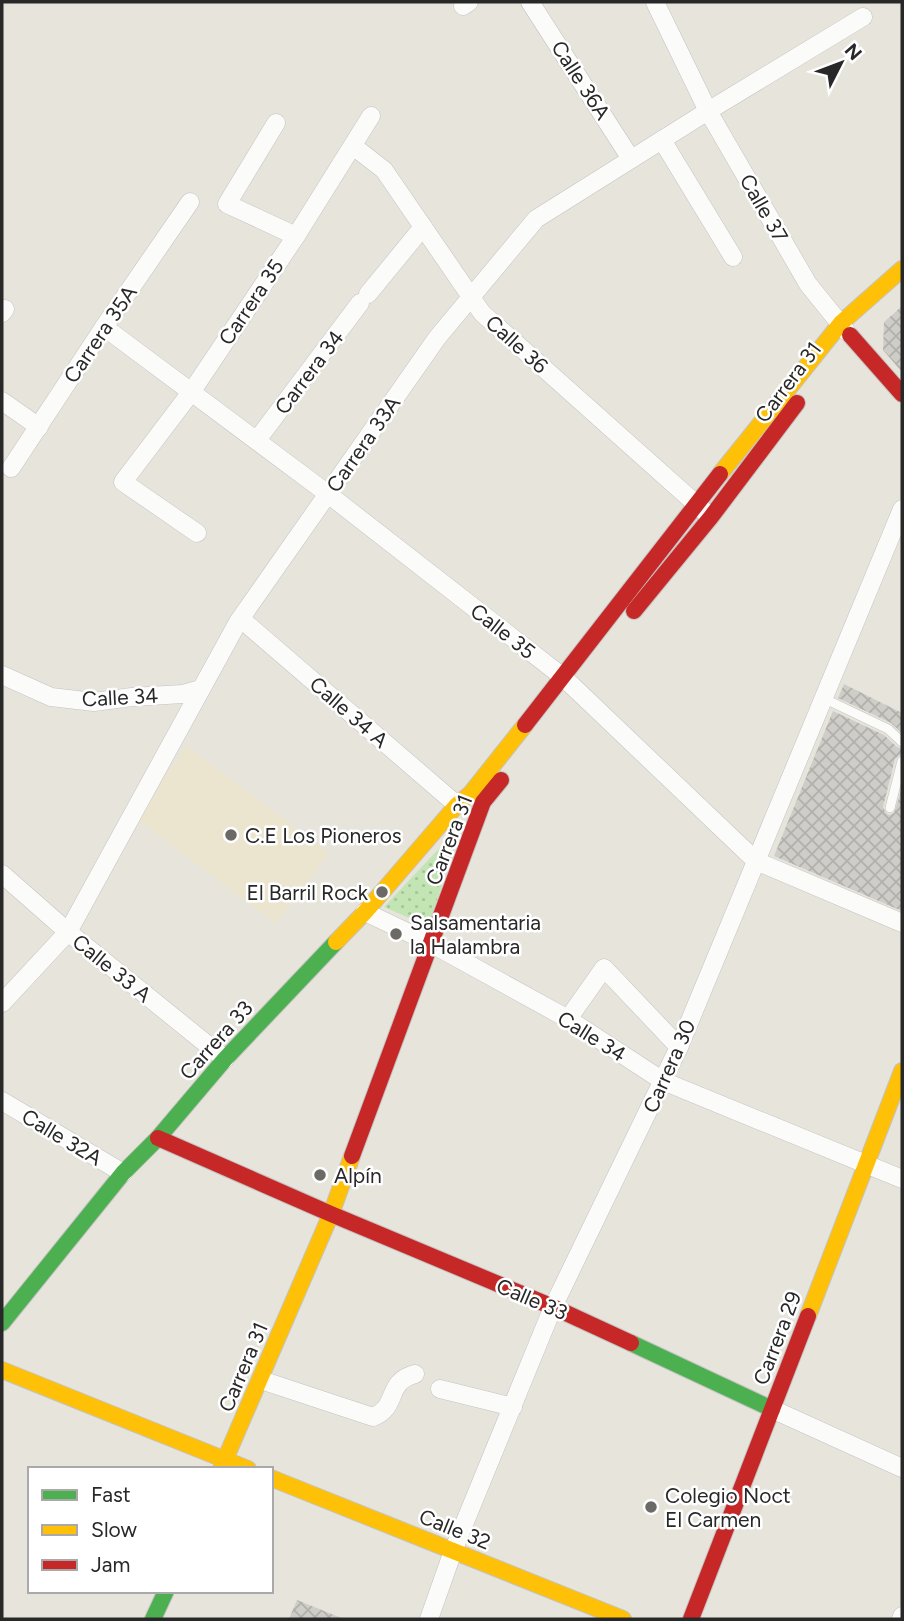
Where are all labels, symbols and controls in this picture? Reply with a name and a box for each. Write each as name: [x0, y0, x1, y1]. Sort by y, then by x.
north arrow: [806, 28, 876, 98]
street label: Calle 36A: [546, 36, 616, 124]
text: N: [840, 39, 867, 65]
street label: Calle 37: [735, 170, 793, 246]
street label: Carrera 35: [213, 254, 289, 350]
street label: Carrera 35A: [58, 280, 142, 388]
street label: Calle 36: [481, 310, 553, 378]
street label: Carrera 34: [269, 325, 349, 419]
street label: Carrera 31: [750, 337, 826, 427]
street label: Carrera 33A: [321, 391, 405, 497]
street label: Calle 35: [466, 598, 540, 664]
street label: Calle 34 A: [305, 671, 393, 753]
street label: Calle 34: [81, 683, 159, 711]
street label: Carrera 31: [420, 791, 478, 889]
place label: C.E Los Pioneros: [245, 823, 402, 848]
marker: C.E Los Pioneros: [223, 827, 239, 843]
place label: El Barril Rock: [246, 880, 369, 905]
marker: El Barril Rock: [374, 884, 390, 900]
place label: Salsamentaria la Halambra: [410, 910, 541, 959]
marker: Salsamentaria la Halambra: [388, 926, 404, 942]
street label: Calle 33 A: [68, 929, 156, 1007]
street label: Carrera 33: [174, 995, 258, 1085]
street label: Calle 34: [553, 1005, 631, 1067]
street label: Carrera 30: [637, 1016, 701, 1116]
street label: Calle 32A: [17, 1103, 107, 1171]
place label: Alpín: [334, 1163, 382, 1188]
marker: Alpín: [312, 1167, 328, 1183]
street label: Calle 33: [493, 1273, 571, 1325]
street label: Carrera 29: [748, 1288, 806, 1388]
street label: Carrera 31: [213, 1319, 273, 1415]
legend: [28, 1467, 273, 1593]
text: Fast: [91, 1482, 131, 1507]
place label: Colegio Noct El Carmen: [665, 1483, 791, 1532]
marker: Colegio Noct El Carmen: [643, 1499, 659, 1515]
street label: Calle 32: [416, 1503, 494, 1555]
text: Slow: [91, 1517, 137, 1542]
text: Jam: [91, 1552, 130, 1577]

